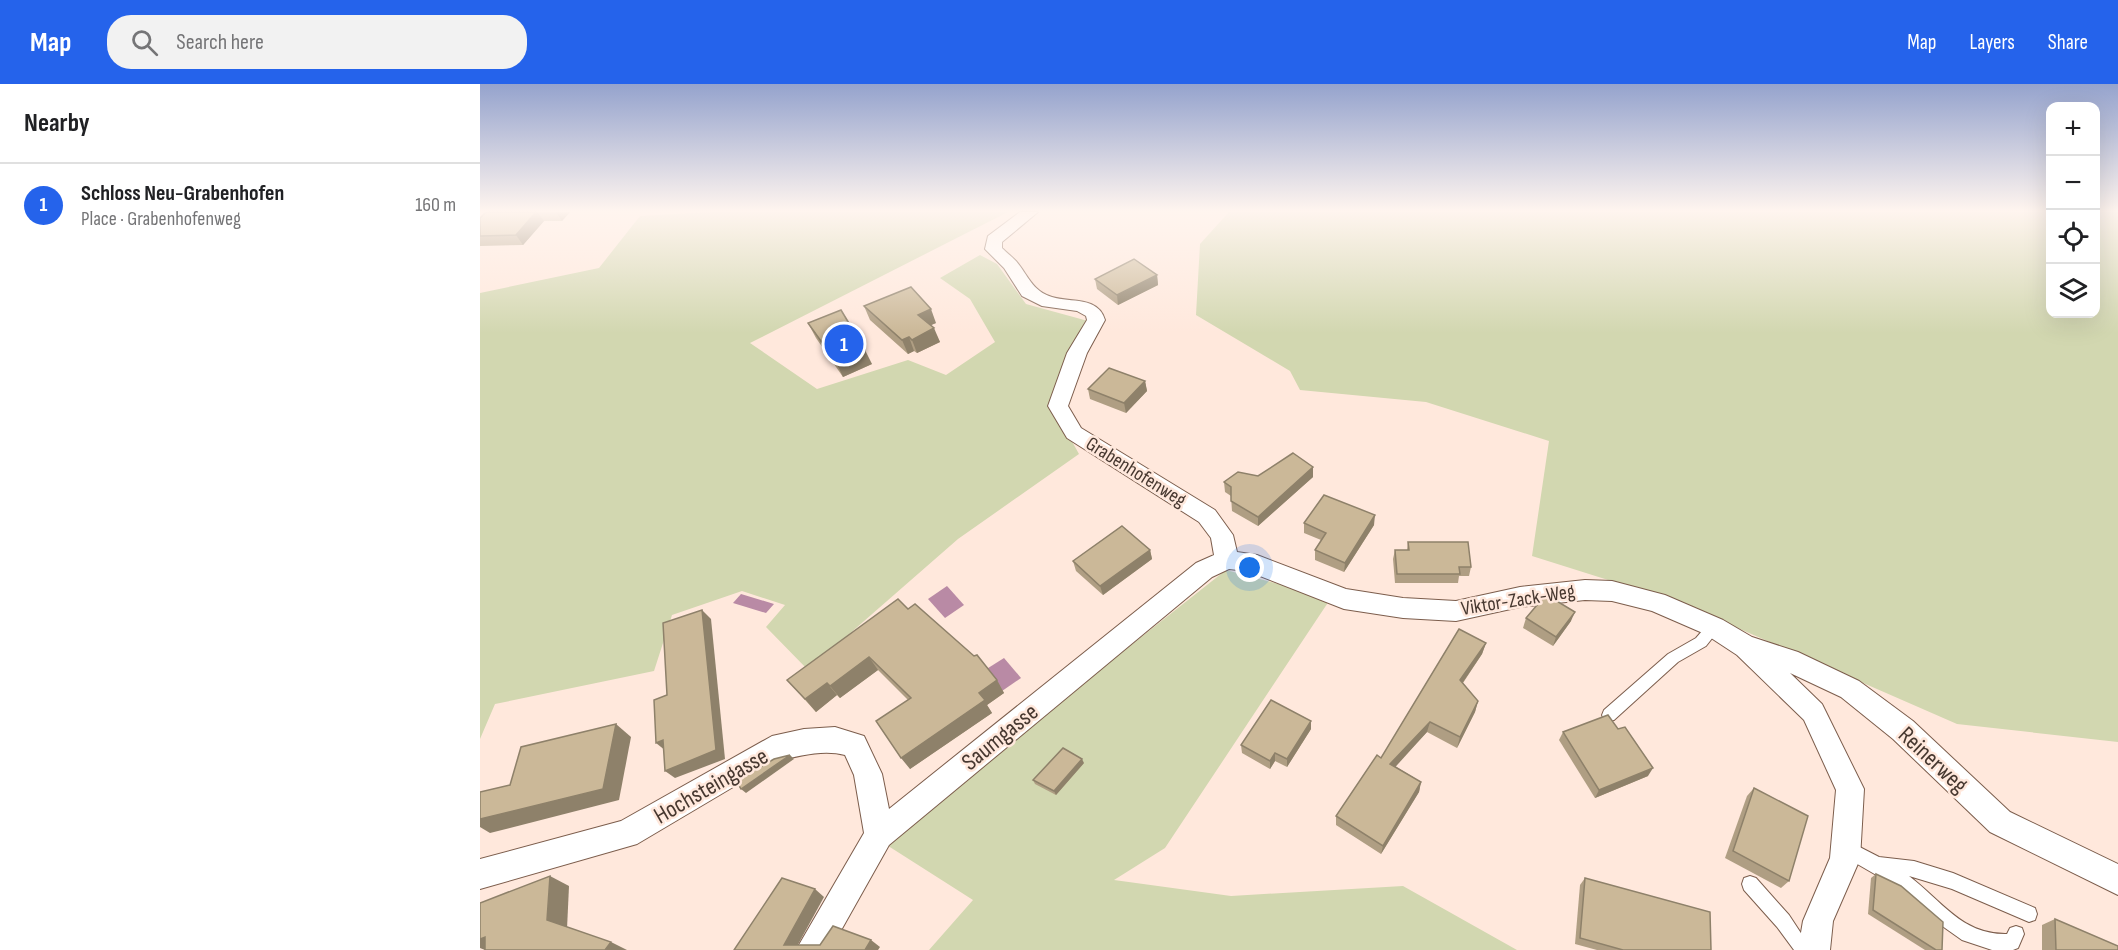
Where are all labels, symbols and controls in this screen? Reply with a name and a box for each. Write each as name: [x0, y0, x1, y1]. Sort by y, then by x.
search box: [107, 15, 527, 69]
text: Map: [30, 26, 71, 59]
icon: search: [128, 26, 161, 59]
text: Search here: [176, 29, 264, 56]
text: Map: [1907, 30, 1936, 55]
text: Layers: [1969, 30, 2015, 55]
text: Share: [2048, 30, 2088, 55]
map controls: [2046, 102, 2100, 318]
button: +: [2046, 102, 2100, 156]
text: Nearby: [24, 108, 90, 139]
button: −: [2046, 156, 2100, 210]
text: Schloss Neu-Grabenhofen: [81, 180, 284, 207]
text: 1: [40, 193, 47, 217]
text: 160 m: [415, 193, 456, 217]
text: Place · Grabenhofenweg: [81, 207, 241, 231]
button: locate: [2046, 210, 2100, 264]
button: layers: [2046, 264, 2100, 318]
pin: 1: [824, 322, 864, 366]
street label: Grabenhofenweg: [1081, 432, 1191, 512]
your location: [1235, 553, 1264, 582]
street label: Viktor-Zack-Weg: [1459, 579, 1577, 621]
street label: Saumgasse: [956, 697, 1044, 777]
street label: Reinerweg: [1892, 721, 1974, 799]
street label: Hochsteingasse: [649, 742, 773, 830]

